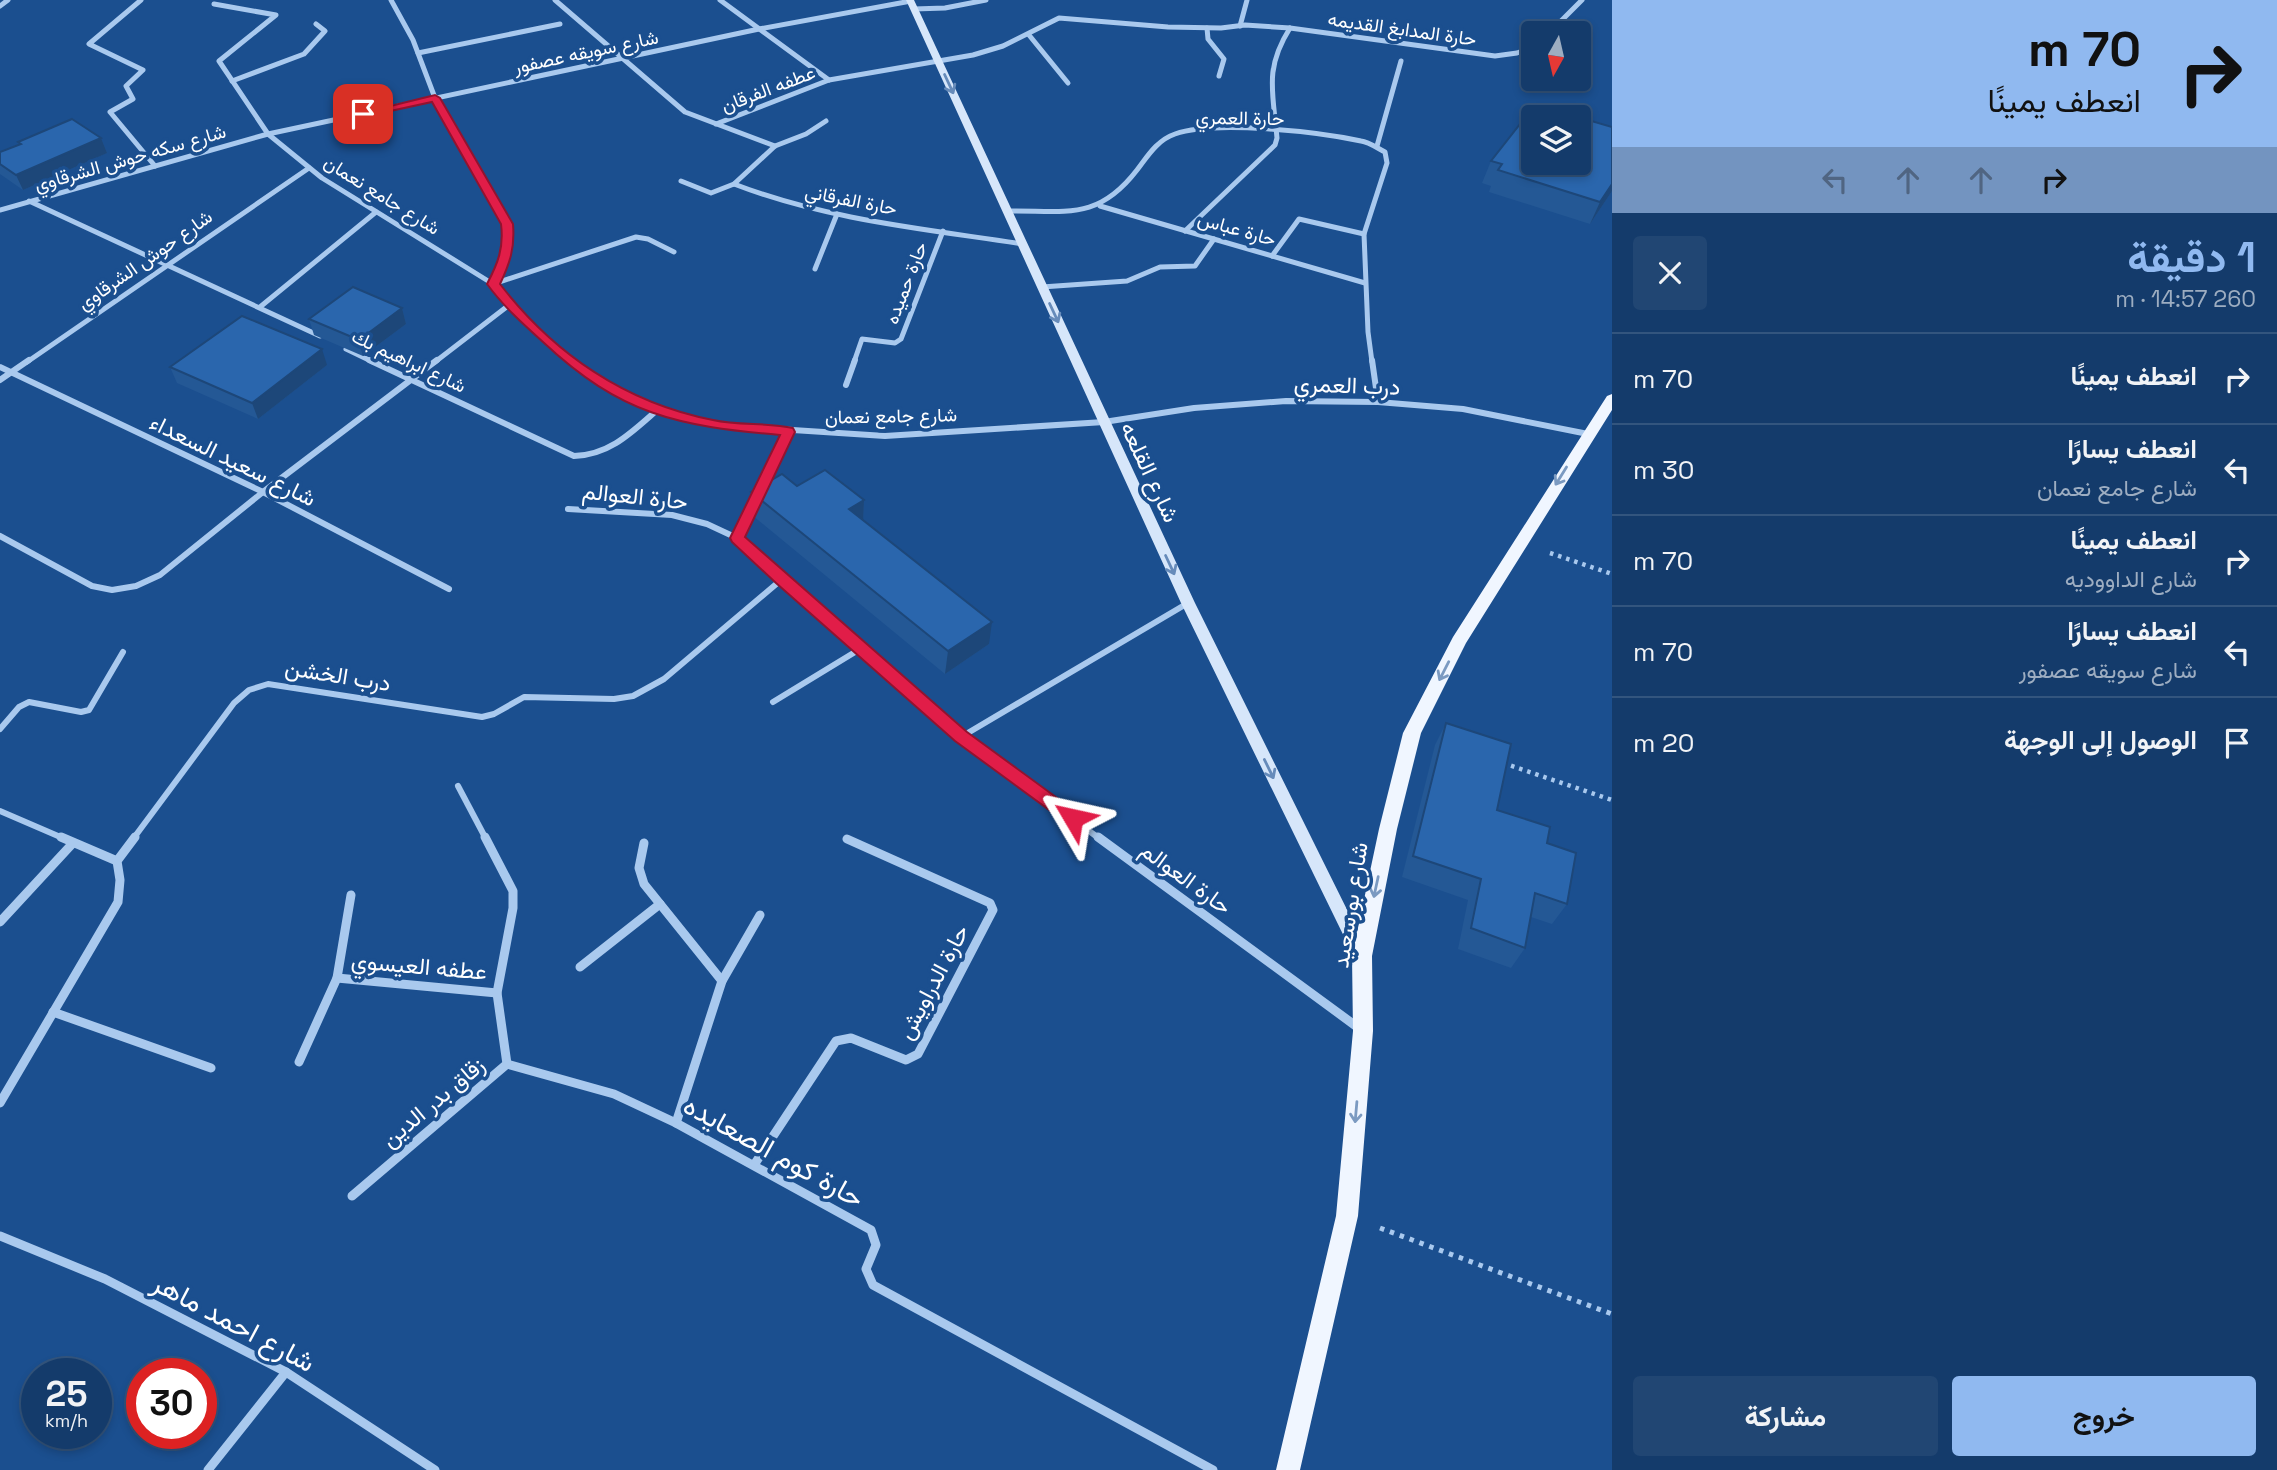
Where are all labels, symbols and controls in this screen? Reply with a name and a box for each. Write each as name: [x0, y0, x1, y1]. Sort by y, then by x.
street label: حارة المدابغ القديمه: [1326, 6, 1478, 53]
text: 70 m: [2028, 18, 2141, 80]
north arrow: [1521, 21, 1591, 91]
map controls: [1521, 21, 1591, 175]
street label: شارع سويقه عصفور: [510, 24, 661, 80]
icon: right: [2165, 28, 2256, 119]
street label: عطفه الفرقان: [717, 60, 819, 118]
one-way arrow: [943, 73, 956, 94]
text: انعطف يمينًا: [1988, 81, 2141, 121]
pin: [333, 84, 393, 144]
icon: arrive: [344, 95, 382, 133]
street label: حارة العمري: [1195, 105, 1285, 134]
button: layers: [1521, 105, 1591, 175]
street label: شارع سكه حوش الشرقاوي: [31, 119, 230, 200]
street label: شارع جامع نعمان: [319, 149, 445, 241]
icon: left: [1816, 161, 1854, 199]
icon: ahead: [1889, 161, 1927, 199]
icon: ahead: [1962, 161, 2000, 199]
icon: right: [2035, 161, 2073, 199]
street label: حارة الفرقاني: [802, 179, 899, 224]
street label: شارع حوش الشرقاوي: [73, 204, 219, 318]
street label: حارة عباس: [1195, 206, 1279, 252]
text: 1 دقيقة: [2127, 231, 2256, 284]
button: close: [1633, 236, 1707, 310]
street label: حارة حميده: [879, 238, 933, 328]
text: 260 m · 14:57: [2115, 284, 2256, 314]
one-way arrow: [1048, 302, 1062, 323]
street label: شارع ابراهيم بك: [348, 324, 470, 398]
text: انعطف يمينًا: [2071, 359, 2197, 393]
icon: right: [2218, 360, 2256, 398]
text: 70 m: [1633, 362, 1693, 396]
street label: درب العمري: [1293, 368, 1401, 406]
street label: شارع جامع نعمان: [825, 402, 957, 431]
street label: شارع سعيد السعداء: [144, 407, 321, 514]
street label: شارع القلعه: [1113, 417, 1186, 528]
text: انعطف يسارًا: [2067, 432, 2197, 466]
icon: left: [2218, 451, 2256, 489]
text: 30 m: [1633, 453, 1694, 487]
one-way arrow: [1554, 466, 1568, 486]
text: شارع جامع نعمان: [2037, 473, 2197, 503]
street label: حارة العوالم: [581, 476, 689, 516]
text: انعطف يمينًا: [2071, 523, 2197, 557]
icon: right: [2218, 542, 2256, 580]
text: 70 m: [1633, 544, 1693, 578]
one-way arrow: [1164, 553, 1177, 575]
text: شارع الداووديه: [2065, 564, 2197, 594]
text: انعطف يسارًا: [2067, 614, 2197, 648]
icon: left: [2218, 633, 2256, 671]
text: 70 m: [1633, 635, 1693, 669]
street label: درب الخشن: [283, 652, 393, 698]
text: شارع سويقه عصفور: [2019, 655, 2197, 685]
one-way arrow: [1436, 660, 1450, 681]
text: الوصول إلى الوجهة: [2004, 723, 2197, 757]
icon: arrive: [2218, 724, 2256, 762]
text: 20 m: [1633, 726, 1694, 760]
one-way arrow: [1263, 758, 1277, 779]
position arrow: [1036, 781, 1110, 855]
street label: حارة العوالم: [1134, 835, 1238, 921]
street label: شارع بورسعيد: [1325, 840, 1376, 970]
one-way arrow: [1369, 875, 1383, 898]
street label: حارة الدراويش: [890, 919, 976, 1045]
street label: عطفه العيسوي: [350, 945, 488, 991]
street label: زقاق بدر الدين: [375, 1050, 491, 1154]
street label: حارة كوم الصعايده: [677, 1087, 871, 1216]
one-way arrow: [1349, 1101, 1362, 1123]
street label: شارع احمد ماهر: [145, 1264, 322, 1381]
speed limit sign: 30: [126, 1358, 217, 1449]
text: 25: [46, 1372, 87, 1416]
button: مشاركة: [1633, 1376, 1938, 1456]
button: خروج: [1952, 1376, 2256, 1456]
text: km/h: [45, 1409, 88, 1432]

